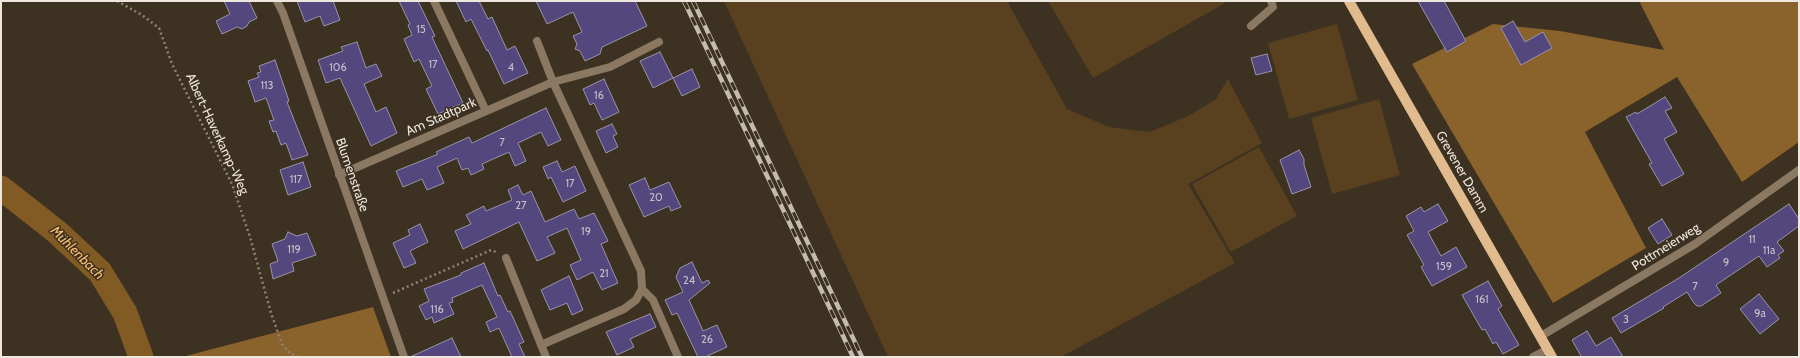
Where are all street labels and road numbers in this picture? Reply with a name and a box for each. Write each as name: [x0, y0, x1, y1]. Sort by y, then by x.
street label: Albert-Haverkamp-Weg: [182, 71, 252, 197]
street label: Am Stadtpark: [403, 95, 479, 139]
street label: Grevener Damm: [1432, 128, 1492, 216]
street label: Blumenstraße: [332, 136, 372, 214]
street label: Pottmeierweg: [1629, 220, 1703, 274]

